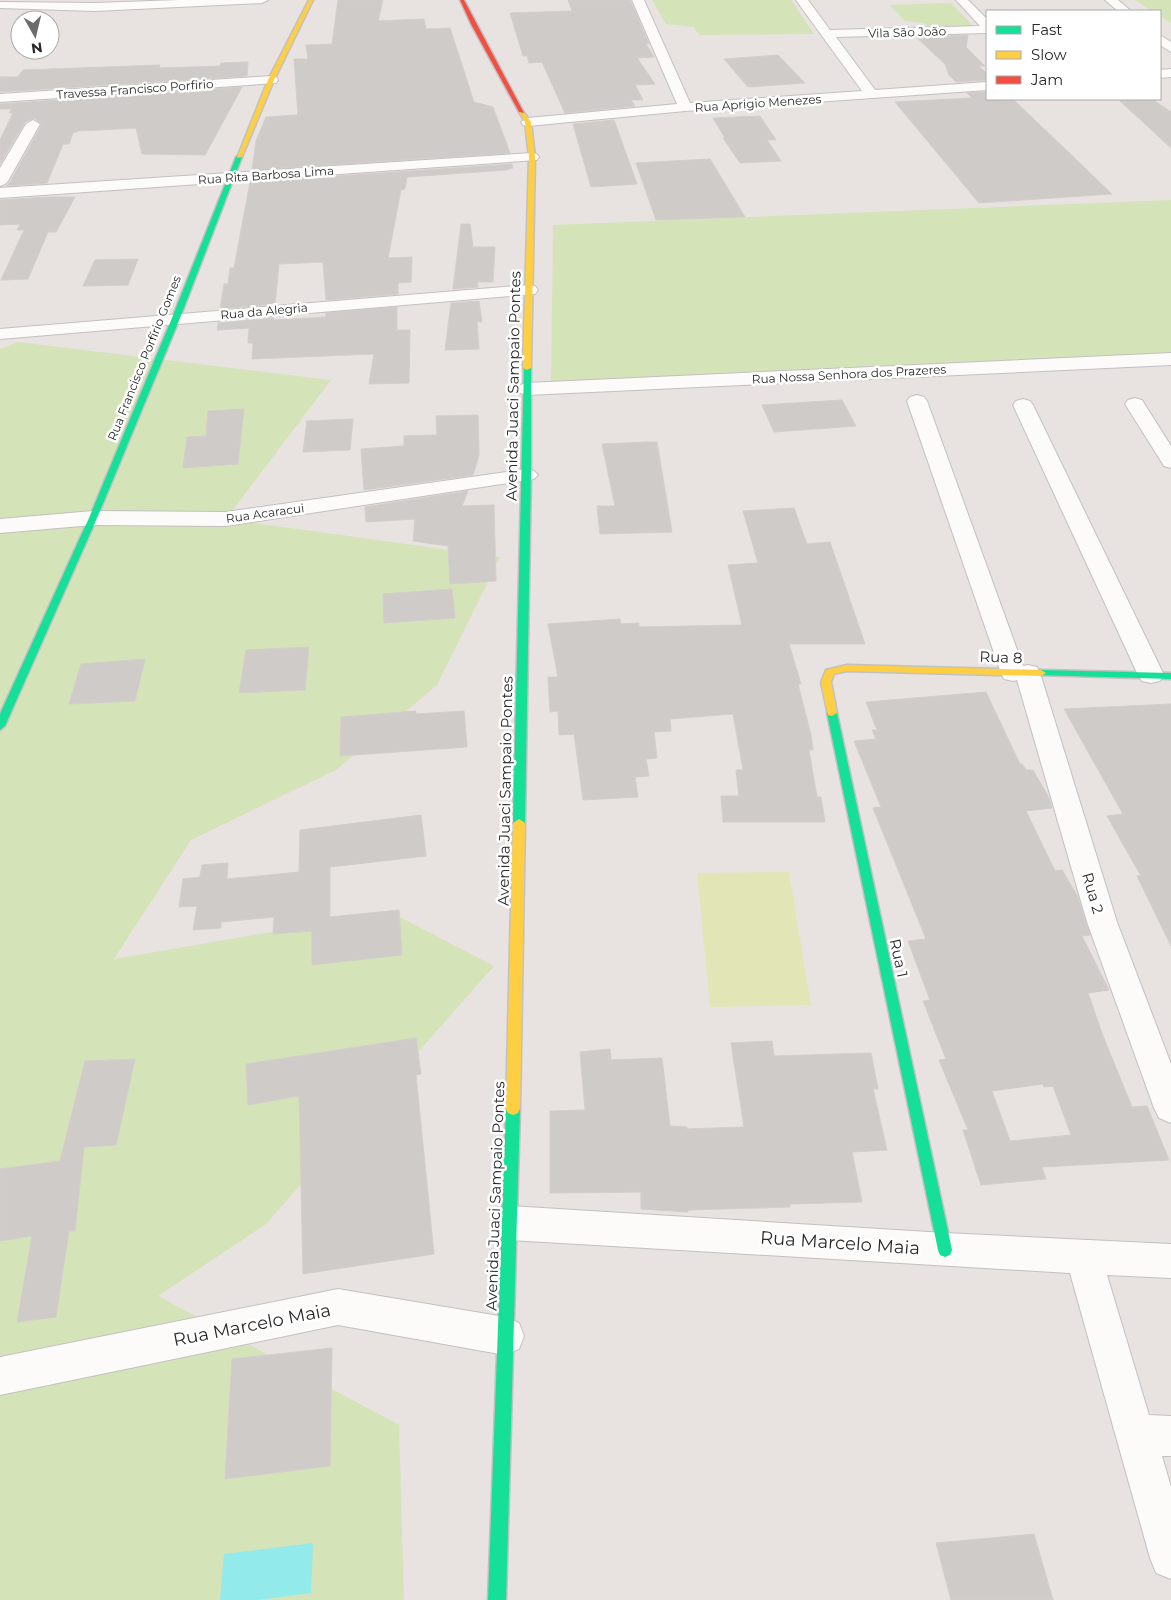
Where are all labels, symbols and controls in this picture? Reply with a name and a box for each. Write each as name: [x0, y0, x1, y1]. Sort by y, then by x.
north arrow: [10, 10, 60, 60]
legend: [986, 10, 1161, 100]
text: Fast: [1031, 20, 1062, 39]
street label: Vila São João: [868, 23, 946, 41]
text: N: [30, 38, 44, 58]
text: Slow: [1031, 45, 1067, 64]
text: Jam: [1030, 70, 1063, 89]
street label: Travessa Francisco Porfirio: [56, 76, 214, 102]
street label: Rua Aprigio Menezes: [694, 91, 822, 115]
street label: Rua Rita Barbosa Lima: [197, 163, 335, 187]
street label: Avenida Juaci Sampaio Pontes: [501, 271, 525, 501]
street label: Rua Francisco Porfírio Gomes: [104, 273, 184, 443]
street label: Rua da Alegria: [220, 300, 308, 322]
street label: Rua Nossa Senhora dos Prazeres: [751, 361, 947, 387]
street label: Rua Acaracui: [225, 500, 305, 526]
street label: Rua 8: [979, 647, 1023, 667]
street label: Avenida Juaci Sampaio Pontes: [493, 676, 517, 906]
street label: Rua 2: [1078, 870, 1108, 916]
street label: Rua 1: [886, 937, 912, 979]
street label: Avenida Juaci Sampaio Pontes: [481, 1081, 509, 1311]
street label: Rua Marcelo Maia: [759, 1226, 921, 1260]
street label: Rua Marcelo Maia: [171, 1299, 333, 1351]

